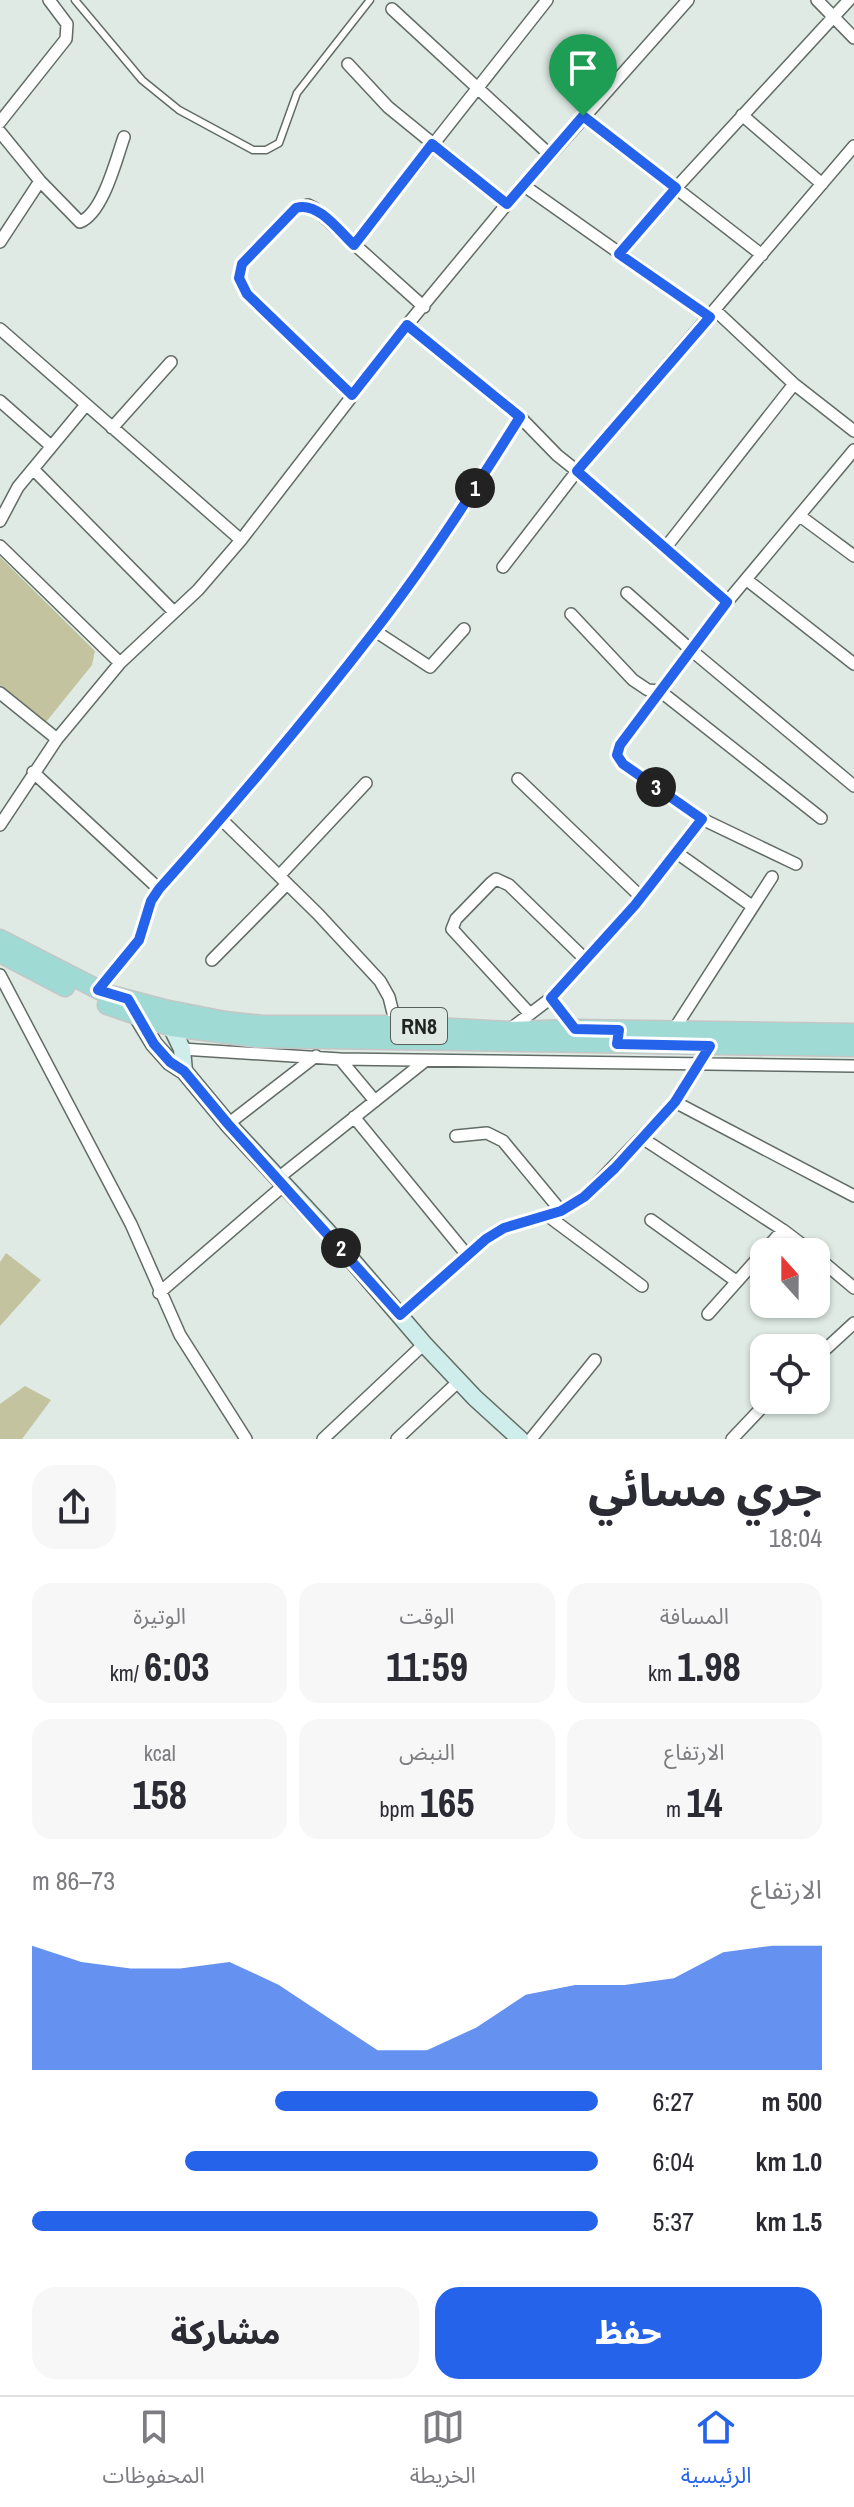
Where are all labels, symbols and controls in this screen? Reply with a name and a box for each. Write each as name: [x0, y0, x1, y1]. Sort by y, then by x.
pin: [549, 34, 617, 116]
icon: arrive: [561, 46, 605, 90]
pin: 1: [455, 468, 495, 508]
text: 1: [470, 473, 480, 503]
pin: 3: [636, 767, 676, 807]
text: 3: [651, 772, 661, 802]
road number: RN8: [391, 1008, 447, 1044]
pin: 2: [321, 1228, 361, 1268]
text: 2: [336, 1233, 346, 1263]
north arrow: [750, 1238, 830, 1318]
map controls: [750, 1238, 830, 1414]
button: locate: [750, 1334, 830, 1414]
text: جري مسائي: [588, 1460, 822, 1520]
button: share: [32, 1465, 116, 1549]
text: 18:04: [769, 1520, 822, 1555]
text: الوتيرة: [133, 1601, 186, 1631]
text: الوقت: [399, 1601, 455, 1631]
text: المسافة: [660, 1601, 729, 1631]
text: 6:03: [144, 1640, 210, 1693]
text: 11:59: [386, 1640, 468, 1693]
text: 1.98: [677, 1640, 741, 1693]
text: /km: [110, 1658, 144, 1688]
text: km: [648, 1658, 677, 1688]
text: النبض: [399, 1737, 455, 1767]
text: الارتفاع: [664, 1737, 725, 1767]
text: kcal: [144, 1738, 176, 1768]
text: 158: [132, 1768, 187, 1821]
text: 165: [420, 1776, 474, 1829]
text: 14: [686, 1776, 723, 1829]
text: bpm: [380, 1794, 420, 1824]
text: m: [666, 1794, 686, 1824]
text: 73–86 m: [32, 1863, 115, 1898]
text: الارتفاع: [751, 1872, 822, 1907]
text: 6:27: [653, 2084, 694, 2119]
text: 500 m: [762, 2084, 822, 2119]
text: 6:04: [653, 2144, 694, 2179]
text: 1.0 km: [756, 2144, 822, 2179]
text: 5:37: [653, 2204, 694, 2239]
text: 1.5 km: [756, 2204, 822, 2239]
button: مشاركة: [32, 2287, 419, 2379]
button: حفظ: [435, 2287, 822, 2379]
tab: المحفوظات: [103, 2405, 205, 2499]
tab: الخريطة: [410, 2405, 476, 2499]
tab: الرئيسية: [681, 2405, 751, 2499]

